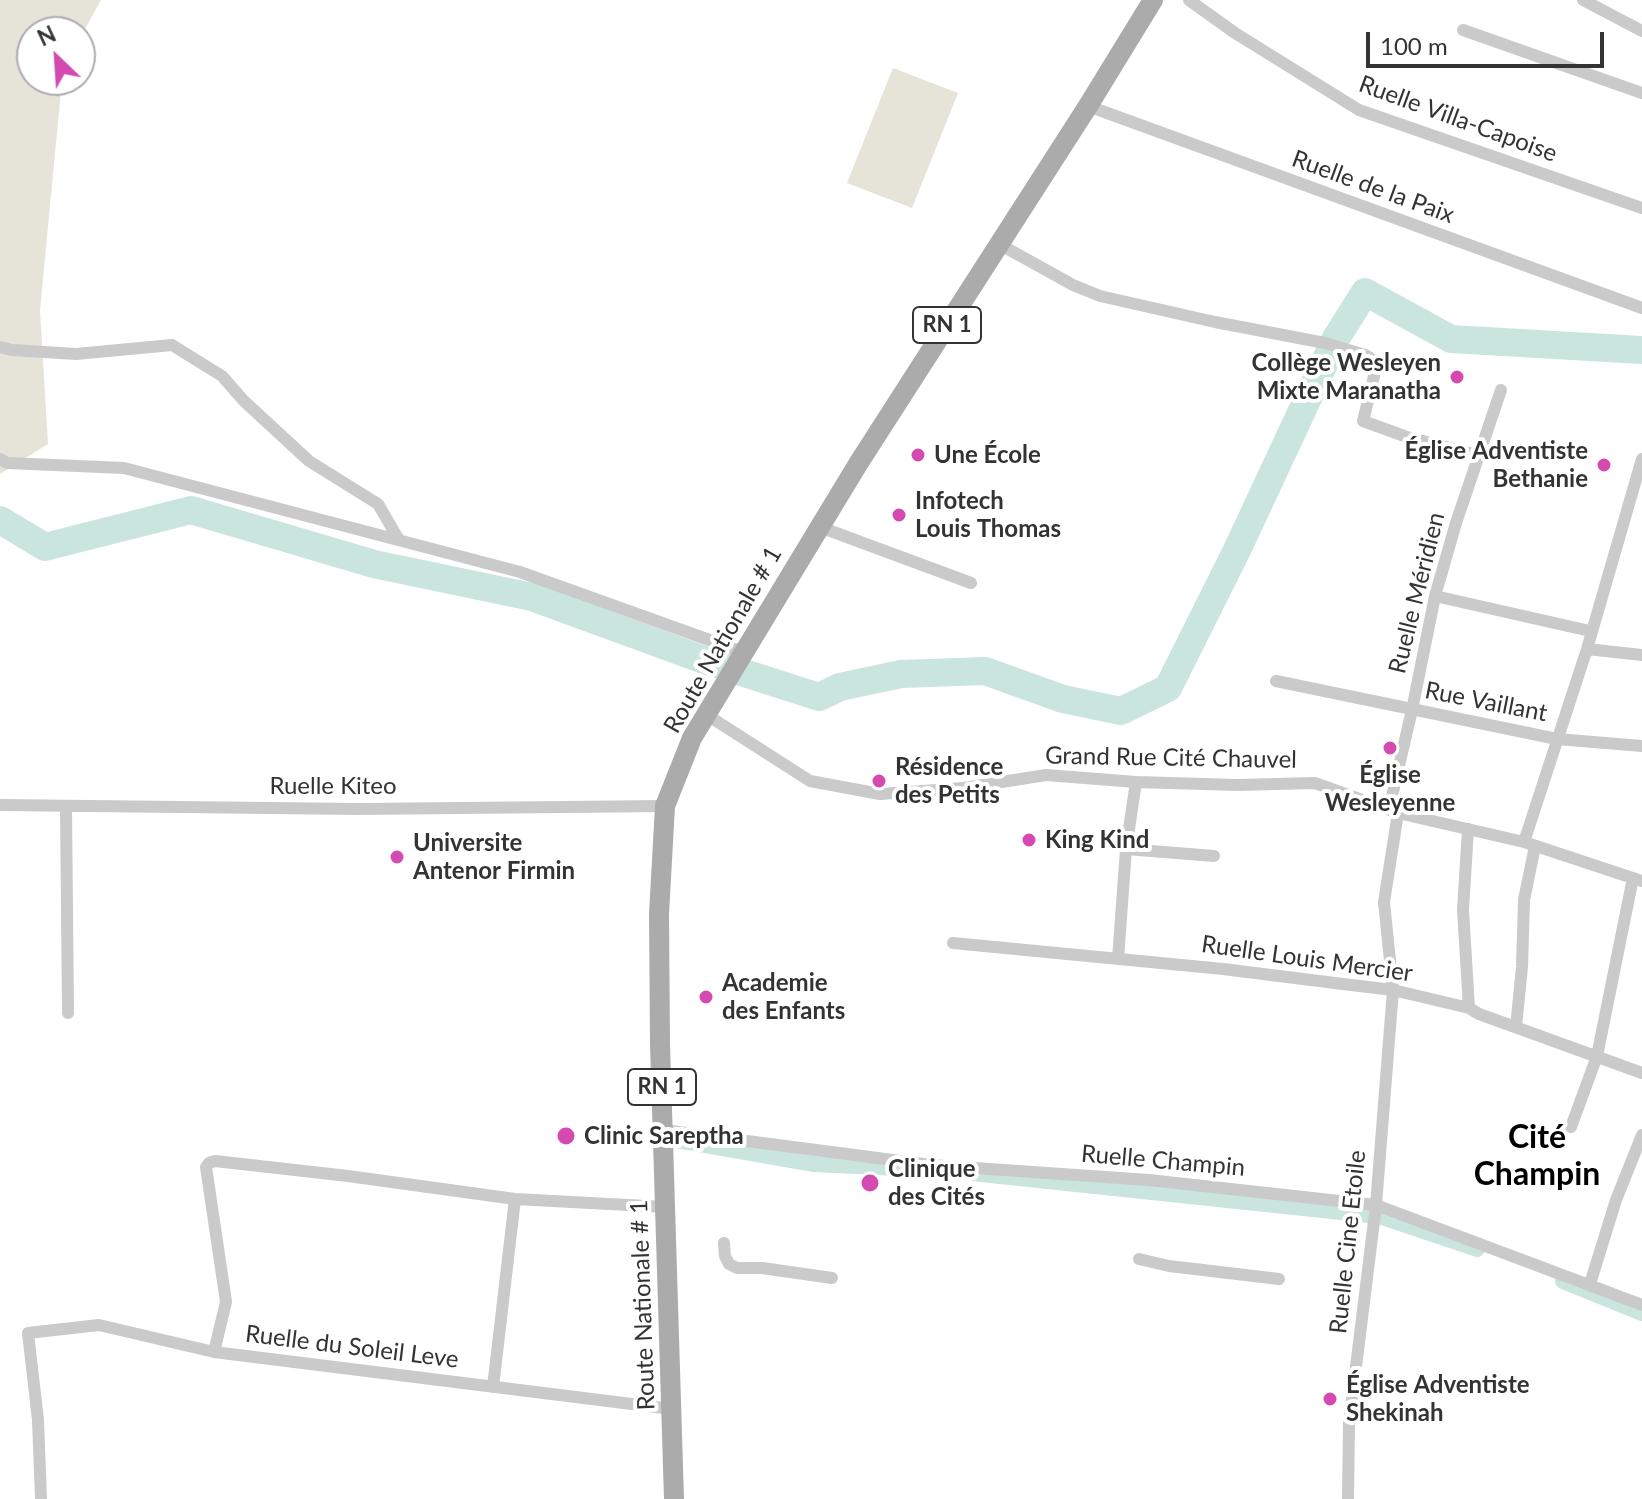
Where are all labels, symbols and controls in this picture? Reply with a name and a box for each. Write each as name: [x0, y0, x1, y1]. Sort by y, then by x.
north arrow: [16, 16, 96, 96]
scale bar: [1370, 16, 1608, 66]
text: N: [33, 20, 60, 51]
text: 100 m: [1380, 31, 1448, 60]
street label: Ruelle Villa-Capoise: [1355, 70, 1561, 168]
street label: Ruelle de la Paix: [1288, 144, 1458, 230]
road number: RN 1: [913, 307, 981, 343]
place label: Collège Wesleyen Mixte Maranatha: [1252, 349, 1441, 405]
marker: Collège Wesleyen Mixte Maranatha: [1448, 368, 1466, 386]
place label: Église Adventiste Bethanie: [1404, 437, 1588, 493]
place label: Une École: [934, 441, 1041, 469]
marker: Une École: [909, 446, 927, 464]
marker: Église Adventiste Bethanie: [1595, 456, 1613, 474]
place label: Infotech Louis Thomas: [915, 487, 1061, 543]
marker: Infotech Louis Thomas: [890, 506, 908, 524]
street label: Ruelle Méridien: [1383, 509, 1451, 677]
street label: Route Nationale # 1: [658, 542, 788, 738]
street label: Rue Vaillant: [1422, 676, 1550, 728]
marker: Église Wesleyenne: [1381, 739, 1399, 757]
street label: Grand Rue Cité Chauvel: [1045, 741, 1297, 775]
place label: Résidence des Petits: [895, 753, 1003, 809]
place label: Église Wesleyenne: [1325, 761, 1455, 817]
street label: Ruelle Kiteo: [269, 772, 397, 800]
marker: Résidence des Petits: [870, 772, 888, 790]
place label: King Kind: [1045, 826, 1149, 854]
place label: Universite Antenor Firmin: [413, 829, 575, 885]
marker: King Kind: [1020, 831, 1038, 849]
marker: Universite Antenor Firmin: [388, 848, 406, 866]
street label: Ruelle Louis Mercier: [1200, 930, 1414, 988]
place label: Academie des Enfants: [722, 969, 845, 1025]
marker: Academie des Enfants: [697, 988, 715, 1006]
road number: RN 1: [628, 1069, 696, 1105]
district label: Cité Champin: [1474, 1119, 1600, 1194]
place label: Clinic Sareptha: [584, 1122, 744, 1150]
marker: Clinic Sareptha: [555, 1125, 577, 1147]
street label: Ruelle Champin: [1080, 1139, 1246, 1183]
street label: Ruelle Cine Etoile: [1324, 1149, 1372, 1335]
place label: Clinique des Cités: [888, 1155, 985, 1211]
marker: Clinique des Cités: [859, 1172, 881, 1194]
street label: Route Nationale # 1: [625, 1199, 661, 1411]
street label: Ruelle du Soleil Leve: [244, 1320, 460, 1374]
place label: Église Adventiste Shekinah: [1346, 1371, 1530, 1427]
marker: Église Adventiste Shekinah: [1321, 1390, 1339, 1408]

